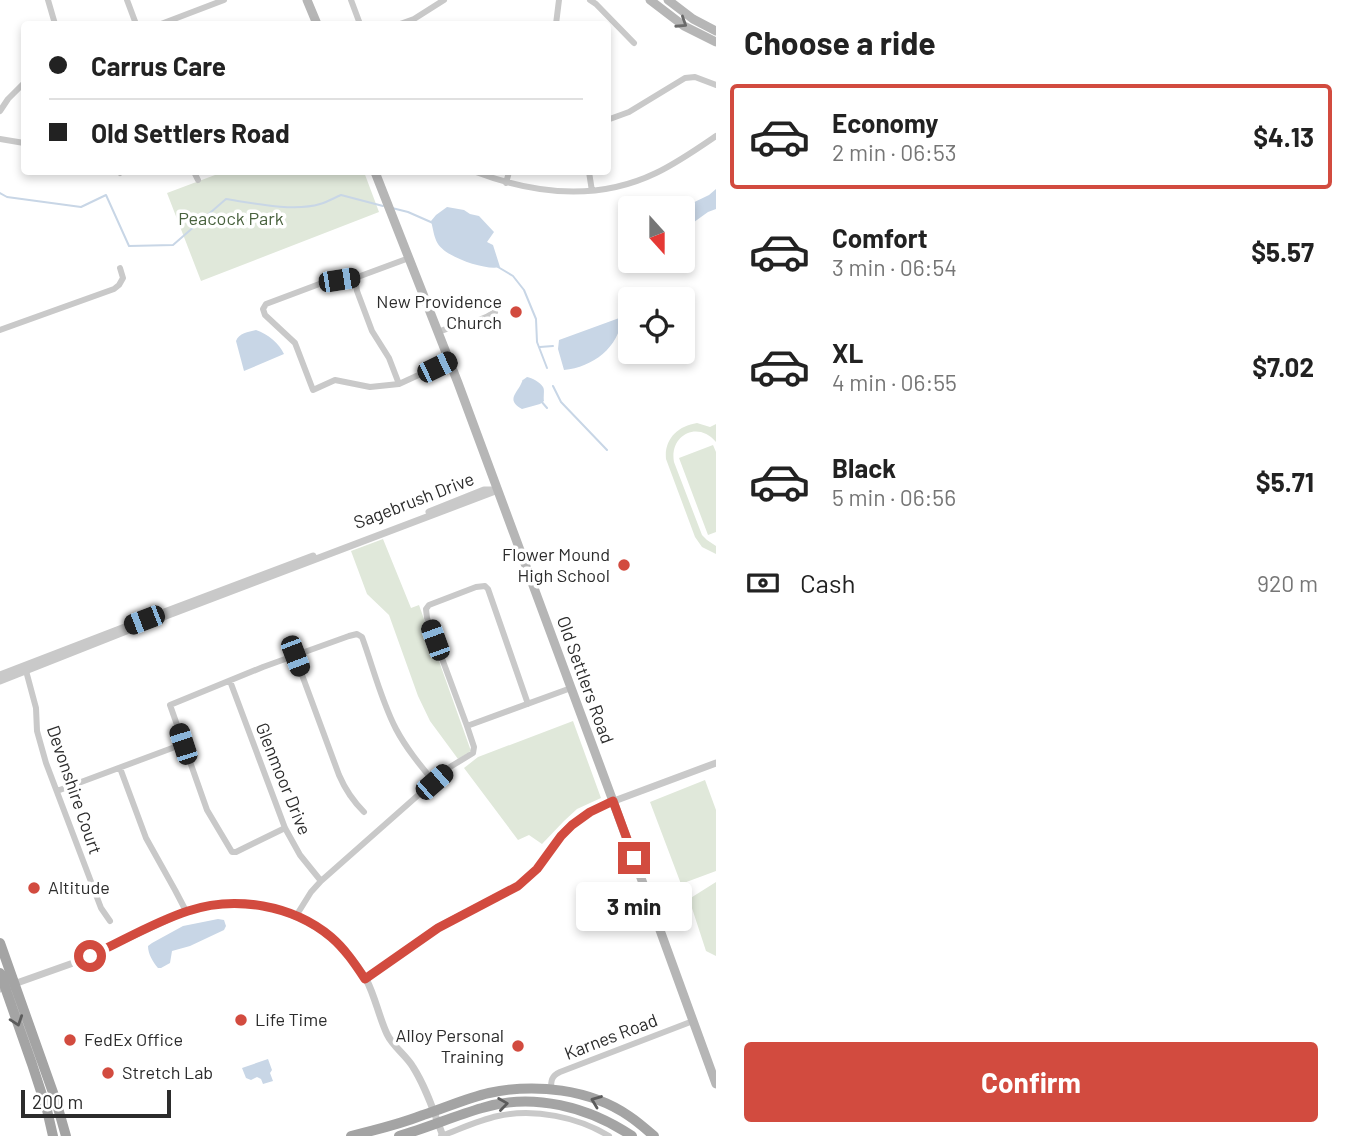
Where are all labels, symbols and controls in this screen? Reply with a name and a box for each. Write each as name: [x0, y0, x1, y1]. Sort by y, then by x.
one-way arrow: [674, 15, 687, 28]
text: Choose a ride: [744, 23, 936, 61]
text: Carrus Care: [91, 50, 226, 81]
icon: car: [748, 105, 811, 168]
text: Economy: [832, 107, 938, 138]
text: Old Settlers Road: [91, 117, 290, 148]
text: $4.13: [1253, 121, 1314, 152]
text: 2 min · 06:53: [832, 138, 957, 166]
north arrow: [618, 196, 695, 273]
map controls: [618, 196, 695, 364]
park label: Peacock Park: [178, 207, 284, 229]
icon: car: [748, 220, 811, 283]
text: Comfort: [832, 222, 928, 253]
text: $5.57: [1251, 236, 1314, 267]
text: 3 min · 06:54: [832, 253, 957, 281]
car: [317, 266, 362, 294]
button: locate: [618, 287, 695, 364]
place label: New Providence Church: [376, 290, 502, 333]
marker: New Providence Church: [508, 304, 524, 320]
icon: car: [748, 335, 811, 398]
text: XL: [832, 337, 863, 368]
car: [414, 348, 461, 386]
text: $7.02: [1252, 351, 1314, 382]
text: 4 min · 06:55: [832, 368, 957, 396]
icon: car: [748, 450, 811, 513]
text: Black: [832, 452, 896, 483]
text: $5.71: [1256, 466, 1314, 497]
street label: Sagebrush Drive: [350, 467, 477, 533]
text: 5 min · 06:56: [832, 483, 956, 511]
place label: Flower Mound High School: [502, 543, 610, 586]
marker: Flower Mound High School: [616, 557, 632, 573]
icon: cash: [744, 564, 782, 602]
text: Cash: [800, 567, 855, 598]
text: 920 m: [1257, 569, 1318, 597]
car: [121, 603, 168, 637]
street label: Old Settlers Road: [553, 613, 619, 746]
car: [418, 617, 453, 663]
car: [278, 633, 313, 679]
street label: Glenmoor Drive: [251, 719, 316, 838]
car: [167, 721, 200, 767]
street label: Devonshire Court: [43, 722, 107, 857]
car: [412, 760, 457, 804]
route end: [618, 842, 650, 874]
place label: Altitude: [48, 876, 110, 898]
marker: Altitude: [26, 880, 42, 896]
callout: 3 min: [576, 882, 692, 931]
text: 3 min: [607, 892, 661, 920]
route start: [74, 940, 106, 972]
place label: Life Time: [255, 1008, 328, 1030]
street label: Karnes Road: [561, 1008, 660, 1064]
marker: Life Time: [233, 1012, 249, 1028]
one-way arrow: [9, 1015, 23, 1027]
place label: Alloy Personal Training: [396, 1024, 504, 1067]
place label: FedEx Office: [84, 1028, 183, 1050]
marker: FedEx Office: [62, 1032, 78, 1048]
marker: Alloy Personal Training: [510, 1038, 526, 1054]
button: Confirm: [744, 1042, 1318, 1122]
place label: Stretch Lab: [122, 1061, 213, 1083]
marker: Stretch Lab: [100, 1065, 116, 1081]
scale bar: [21, 1087, 172, 1119]
text: 200 m: [32, 1090, 83, 1113]
one-way arrow: [591, 1095, 603, 1109]
one-way arrow: [497, 1096, 509, 1111]

